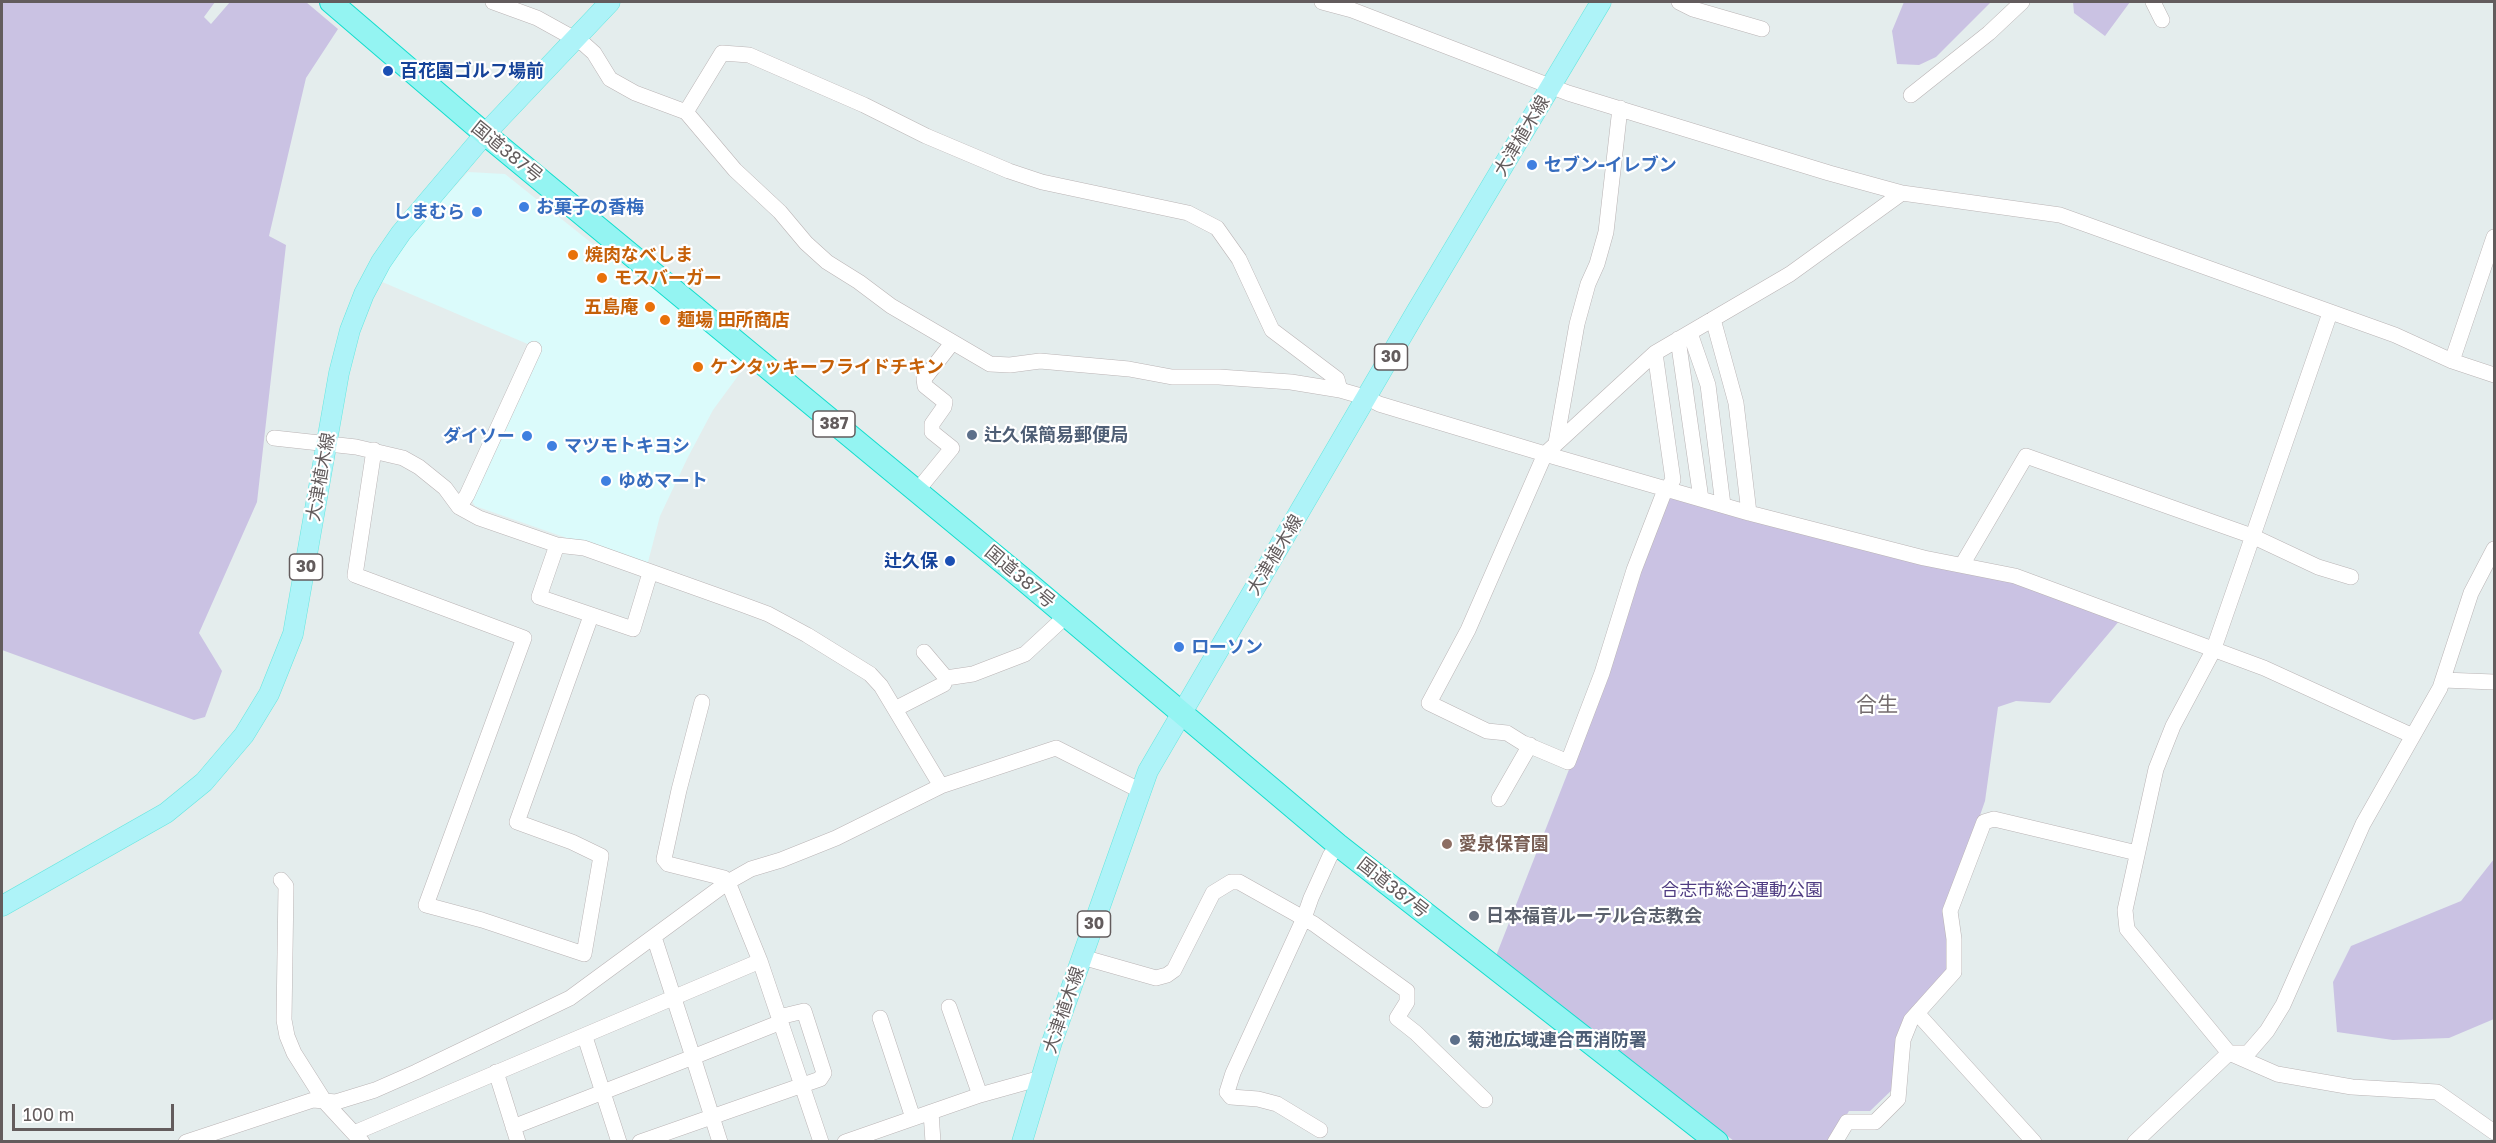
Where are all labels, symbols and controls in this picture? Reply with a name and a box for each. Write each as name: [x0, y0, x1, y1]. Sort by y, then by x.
place label: 百花園ゴルフ場前: [400, 60, 544, 82]
marker: 百花園ゴルフ場前: [381, 64, 395, 78]
street label: 大津植木線: [1490, 92, 1554, 180]
street label: 国道387号: [467, 117, 547, 187]
place label: セブン-イレブン: [1544, 154, 1677, 176]
marker: セブン-イレブン: [1525, 158, 1539, 172]
place label: お菓子の香梅: [536, 196, 644, 218]
marker: お菓子の香梅: [517, 200, 531, 214]
place label: しまむら: [393, 201, 465, 223]
marker: しまむら: [470, 205, 484, 219]
place label: 焼肉なべしま: [585, 244, 693, 266]
marker: 焼肉なべしま: [566, 248, 580, 262]
place label: モスバーガー: [614, 267, 722, 289]
marker: モスバーガー: [595, 271, 609, 285]
place label: 五島庵: [584, 296, 638, 318]
marker: 五島庵: [643, 300, 657, 314]
place label: 麺場 田所商店: [677, 309, 789, 331]
marker: 麺場 田所商店: [658, 313, 672, 327]
road number: 30: [1374, 344, 1408, 370]
place label: ケンタッキーフライドチキン: [710, 356, 944, 378]
marker: ケンタッキーフライドチキン: [691, 360, 705, 374]
road number: 387: [813, 411, 855, 437]
place label: 辻久保簡易郵便局: [984, 424, 1128, 446]
place label: ダイソー: [443, 425, 515, 447]
marker: 辻久保簡易郵便局: [965, 428, 979, 442]
marker: ダイソー: [520, 429, 534, 443]
street label: 大津植木線: [303, 431, 339, 523]
place label: マツモトキヨシ: [564, 435, 690, 457]
marker: マツモトキヨシ: [545, 439, 559, 453]
place label: ゆめマート: [618, 470, 708, 492]
marker: ゆめマート: [599, 474, 613, 488]
street label: 大津植木線: [1243, 511, 1307, 599]
street label: 国道387号: [980, 541, 1060, 613]
place label: 辻久保: [884, 550, 938, 572]
road number: 30: [290, 554, 322, 580]
marker: 辻久保: [943, 554, 957, 568]
place label: ローソン: [1191, 636, 1263, 658]
marker: ローソン: [1172, 640, 1186, 654]
district label: 合生: [1856, 692, 1898, 718]
place label: 愛泉保育園: [1459, 833, 1549, 855]
marker: 愛泉保育園: [1440, 837, 1454, 851]
street label: 国道387号: [1353, 853, 1433, 923]
park label: 合志市総合運動公園: [1661, 879, 1823, 901]
place label: 日本福音ルーテル合志教会: [1486, 905, 1702, 927]
marker: 日本福音ルーテル合志教会: [1467, 909, 1481, 923]
road number: 30: [1078, 911, 1110, 937]
street label: 大津植木線: [1039, 964, 1089, 1056]
place label: 菊池広域連合西消防署: [1467, 1029, 1647, 1051]
marker: 菊池広域連合西消防署: [1448, 1033, 1462, 1047]
scale bar: [15, 1092, 177, 1130]
text: 100 m: [23, 1103, 74, 1125]

